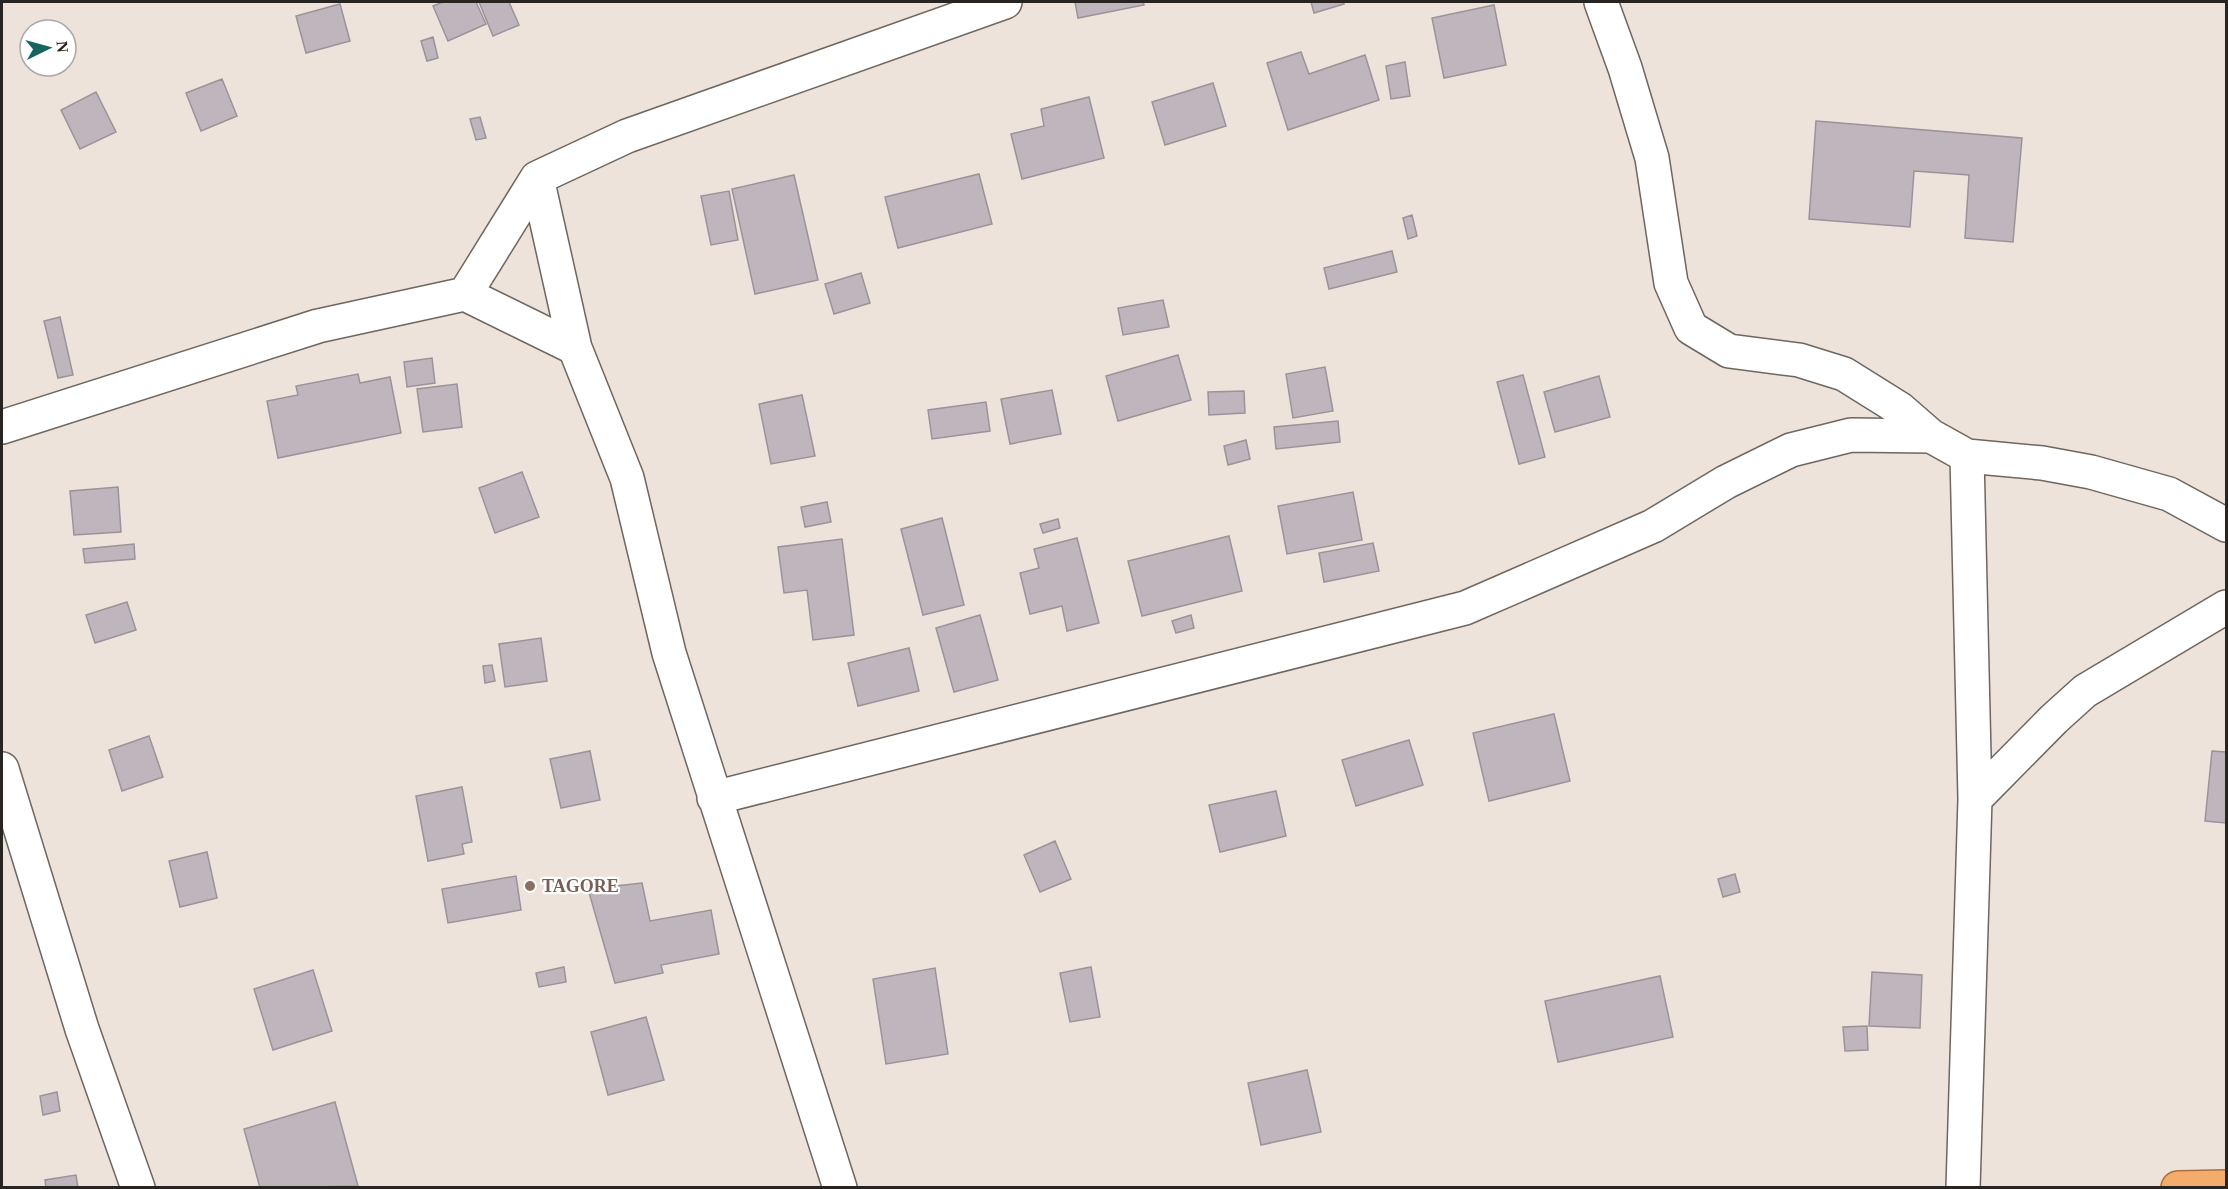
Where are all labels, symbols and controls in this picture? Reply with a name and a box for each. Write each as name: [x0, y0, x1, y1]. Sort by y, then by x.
north arrow: [18, 18, 78, 78]
text: N: [53, 40, 71, 54]
place label: TAGORE: [542, 876, 619, 896]
marker: TAGORE: [523, 879, 537, 893]

